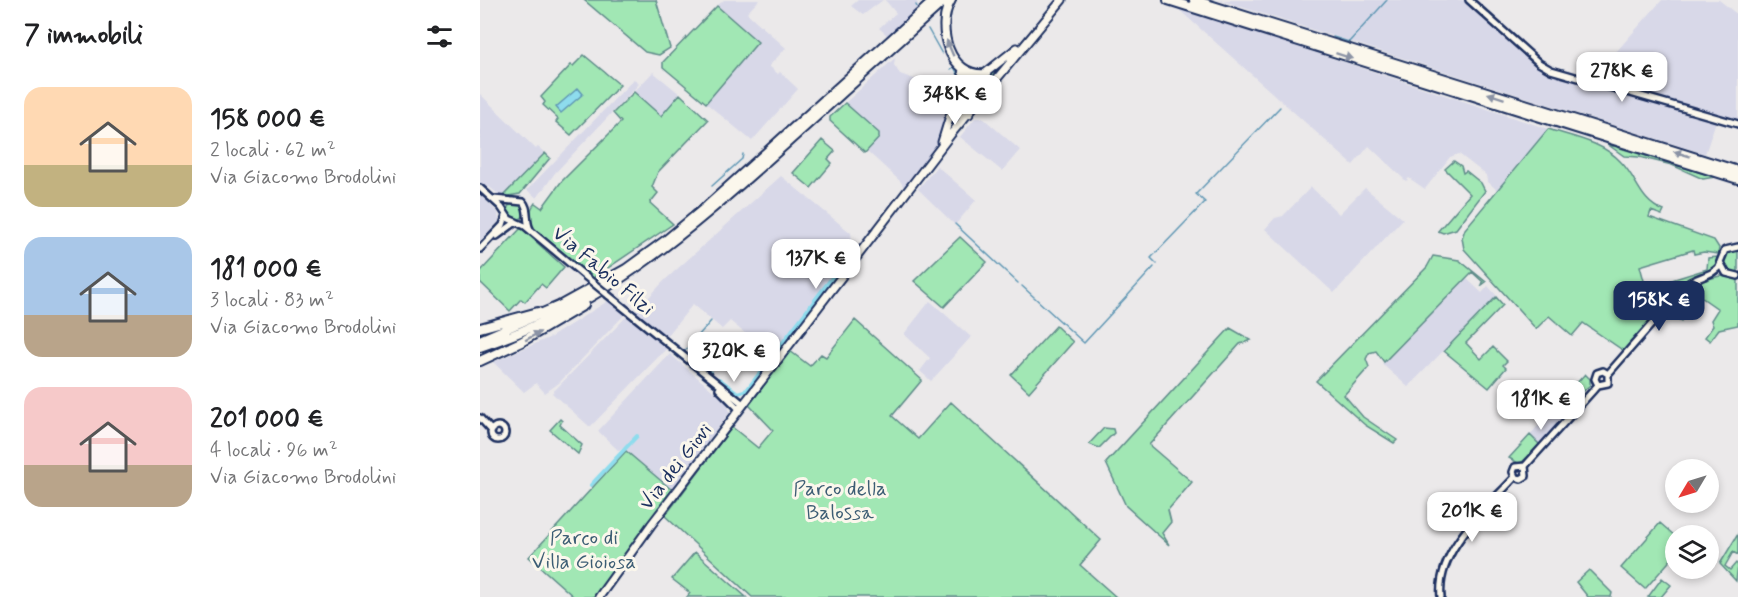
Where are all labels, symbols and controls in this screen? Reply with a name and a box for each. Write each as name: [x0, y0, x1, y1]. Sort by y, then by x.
text: 7 immobili: [24, 19, 143, 53]
icon: filters: [423, 20, 456, 53]
one-way arrow: [945, 38, 955, 56]
one-way arrow: [1335, 52, 1353, 61]
pin: 278K €: [1573, 52, 1671, 103]
text: 278K €: [1590, 58, 1654, 85]
pin: 348K €: [906, 75, 1004, 126]
text: 348K €: [923, 81, 987, 108]
one-way arrow: [1487, 90, 1505, 100]
text: 158 000 €: [210, 103, 326, 137]
icon: home: [72, 111, 144, 183]
text: 2 locali · 62 m²: [210, 137, 336, 164]
one-way arrow: [1673, 149, 1691, 158]
text: Via Giacomo Brodolini: [210, 164, 396, 191]
street label: Via Fabio Filzi: [546, 220, 661, 322]
pin: 137K €: [767, 239, 865, 290]
text: 137K €: [785, 245, 847, 272]
text: 181 000 €: [210, 253, 322, 287]
icon: home: [72, 261, 144, 333]
pin: 158K €: [1610, 281, 1708, 332]
text: 3 locali · 83 m²: [210, 287, 334, 314]
text: 158K €: [1627, 287, 1691, 314]
text: Via Giacomo Brodolini: [210, 314, 396, 341]
one-way arrow: [525, 331, 542, 341]
pin: 320K €: [685, 332, 783, 383]
text: 320K €: [702, 338, 766, 365]
pin: 181K €: [1492, 380, 1590, 431]
text: 181K €: [1511, 386, 1571, 413]
text: 201 000 €: [210, 403, 324, 437]
icon: home: [72, 411, 144, 483]
street label: Via dei Giovi: [633, 417, 719, 516]
text: 4 locali · 96 m²: [210, 437, 338, 464]
north arrow: [1665, 459, 1719, 513]
map controls: [1665, 459, 1719, 579]
text: Via Giacomo Brodolini: [210, 464, 396, 491]
park label: Parco della Balossa: [793, 475, 887, 527]
pin: 201K €: [1423, 492, 1521, 543]
text: 201K €: [1441, 498, 1503, 525]
park label: Parco di Villa Gioiosa: [532, 524, 636, 576]
button: layers: [1665, 525, 1719, 579]

